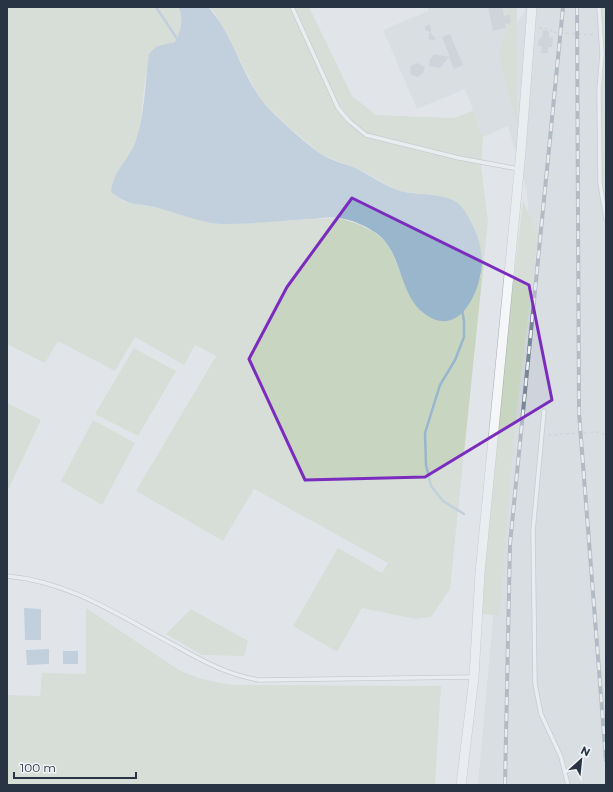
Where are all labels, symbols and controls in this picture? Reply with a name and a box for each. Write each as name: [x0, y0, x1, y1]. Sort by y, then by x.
north arrow: [561, 740, 601, 780]
text: N: [578, 743, 593, 759]
scale bar: [14, 754, 136, 780]
text: 100 m: [20, 760, 56, 775]

